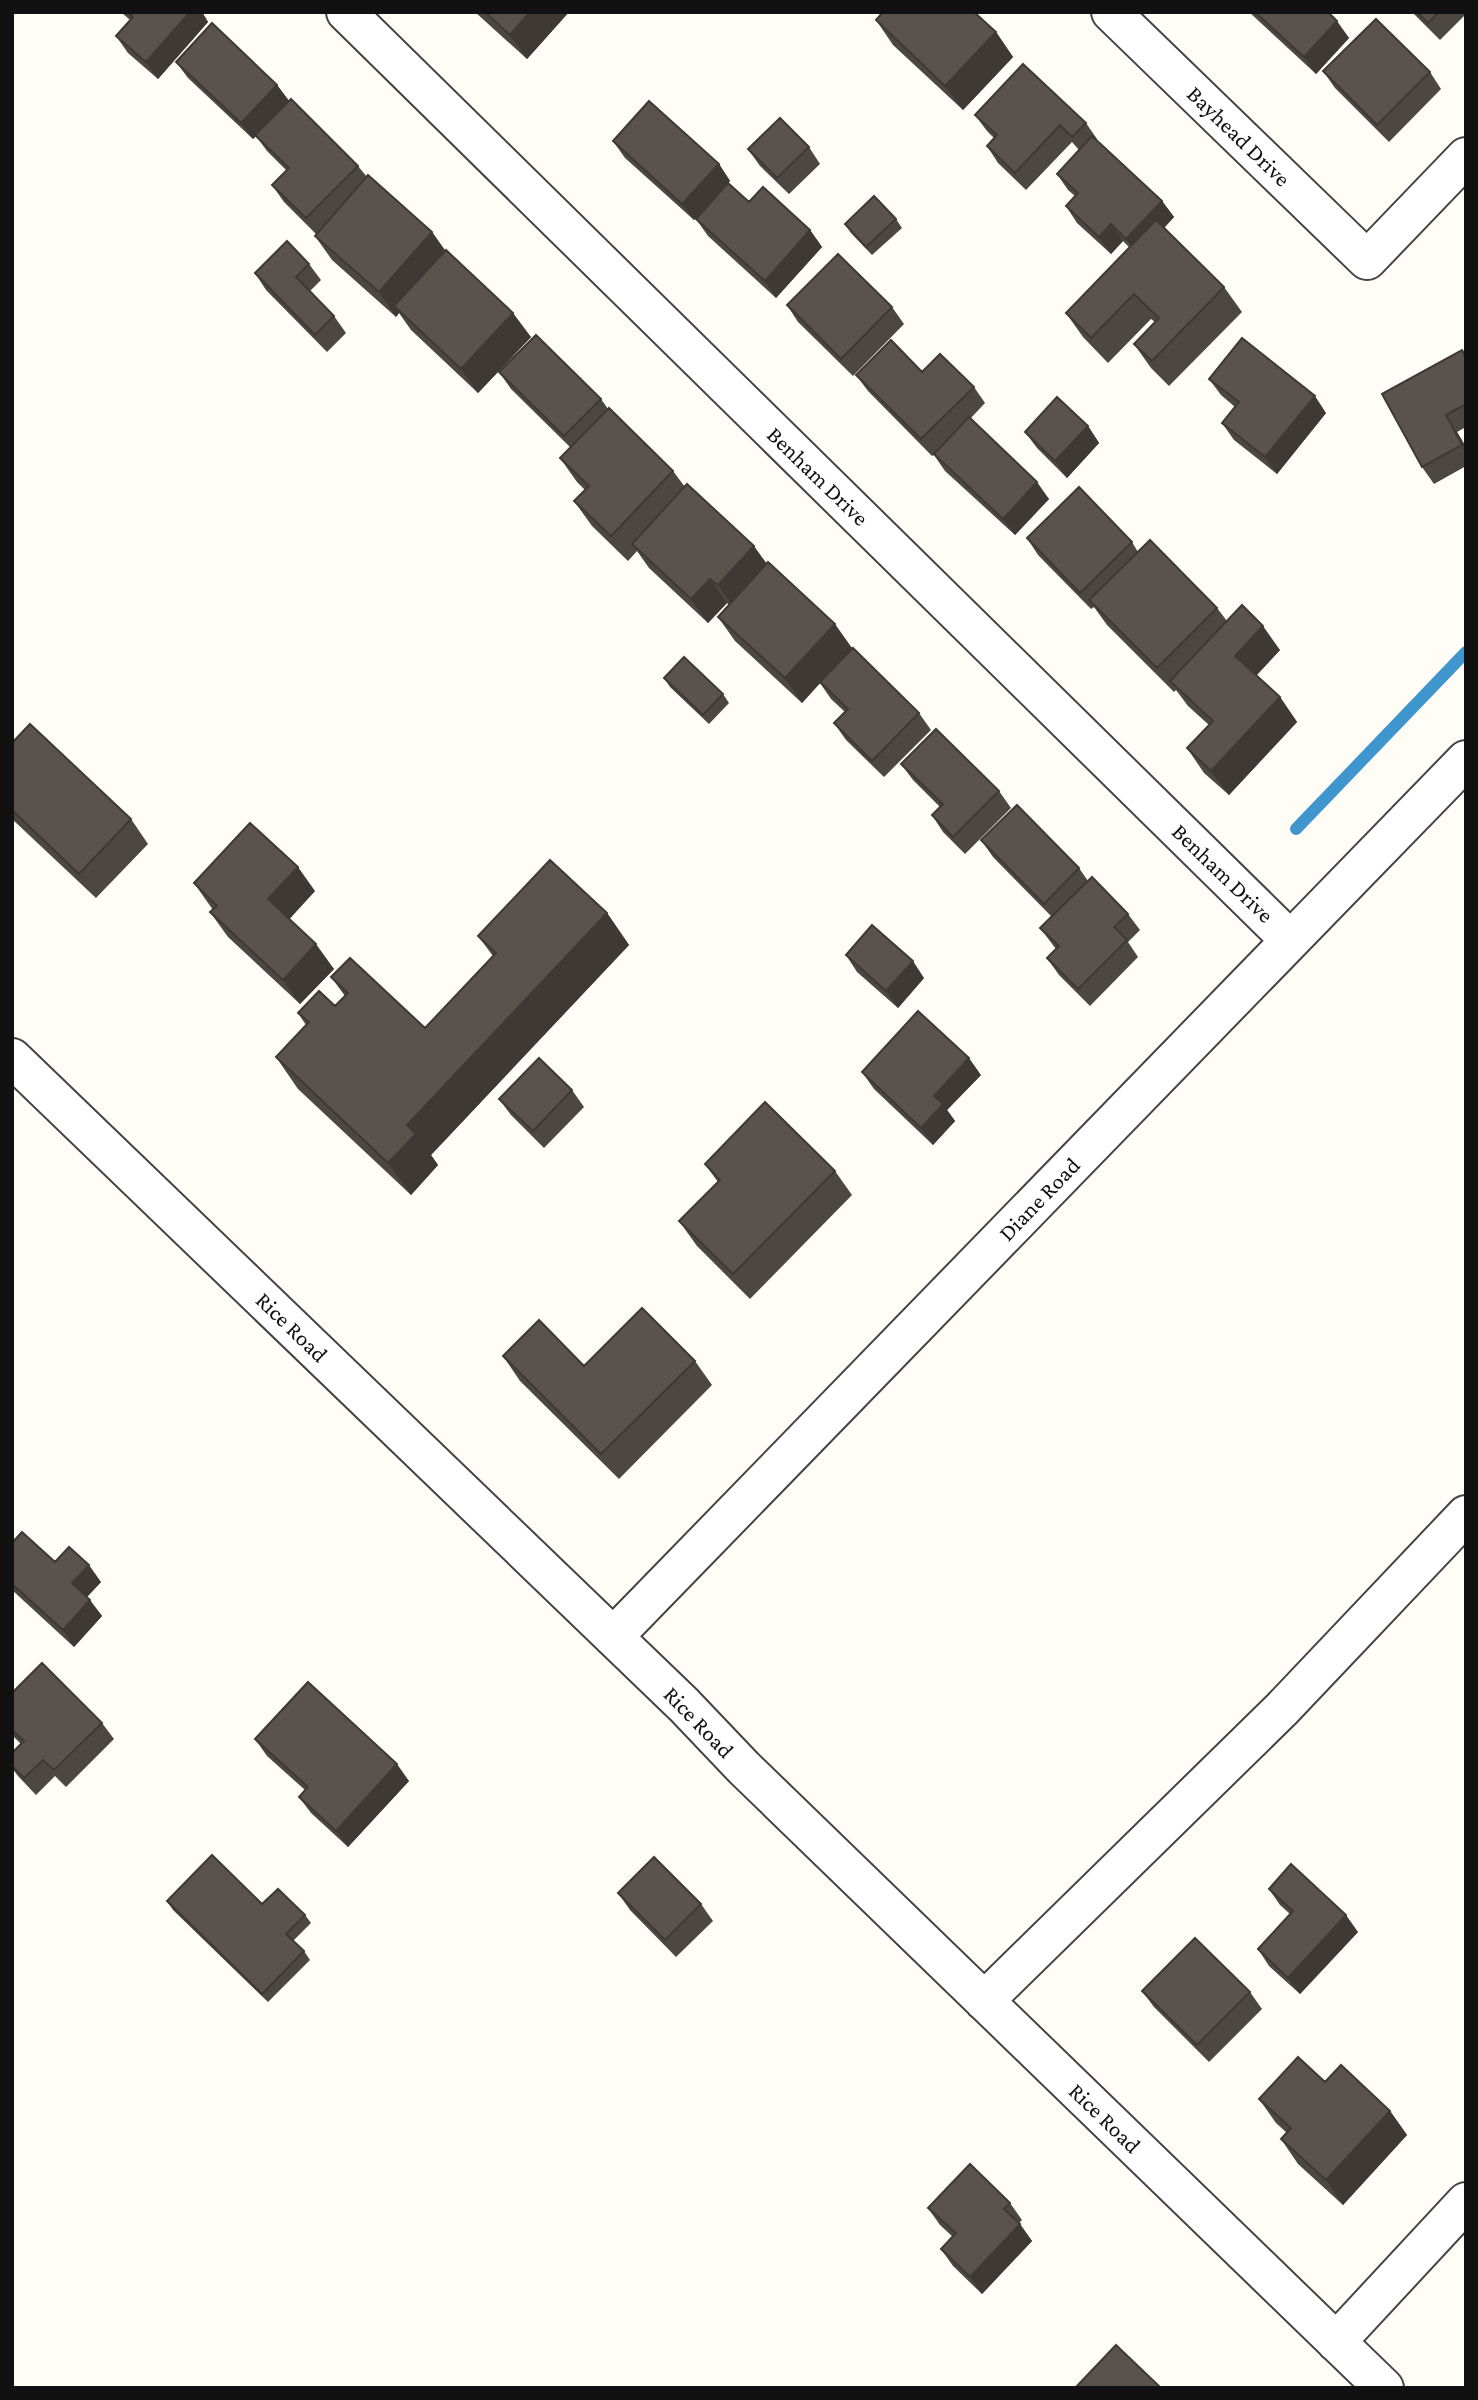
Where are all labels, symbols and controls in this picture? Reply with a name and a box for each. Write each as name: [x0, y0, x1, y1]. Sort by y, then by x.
street label: Bayhead Drive: [1182, 80, 1296, 192]
street label: Benham Drive: [762, 421, 874, 531]
street label: Benham Drive: [1167, 818, 1279, 928]
street label: Diane Road: [993, 1152, 1085, 1246]
street label: Rice Road: [251, 1287, 333, 1367]
street label: Rice Road: [659, 1681, 739, 1763]
street label: Rice Road: [1064, 2078, 1146, 2158]

